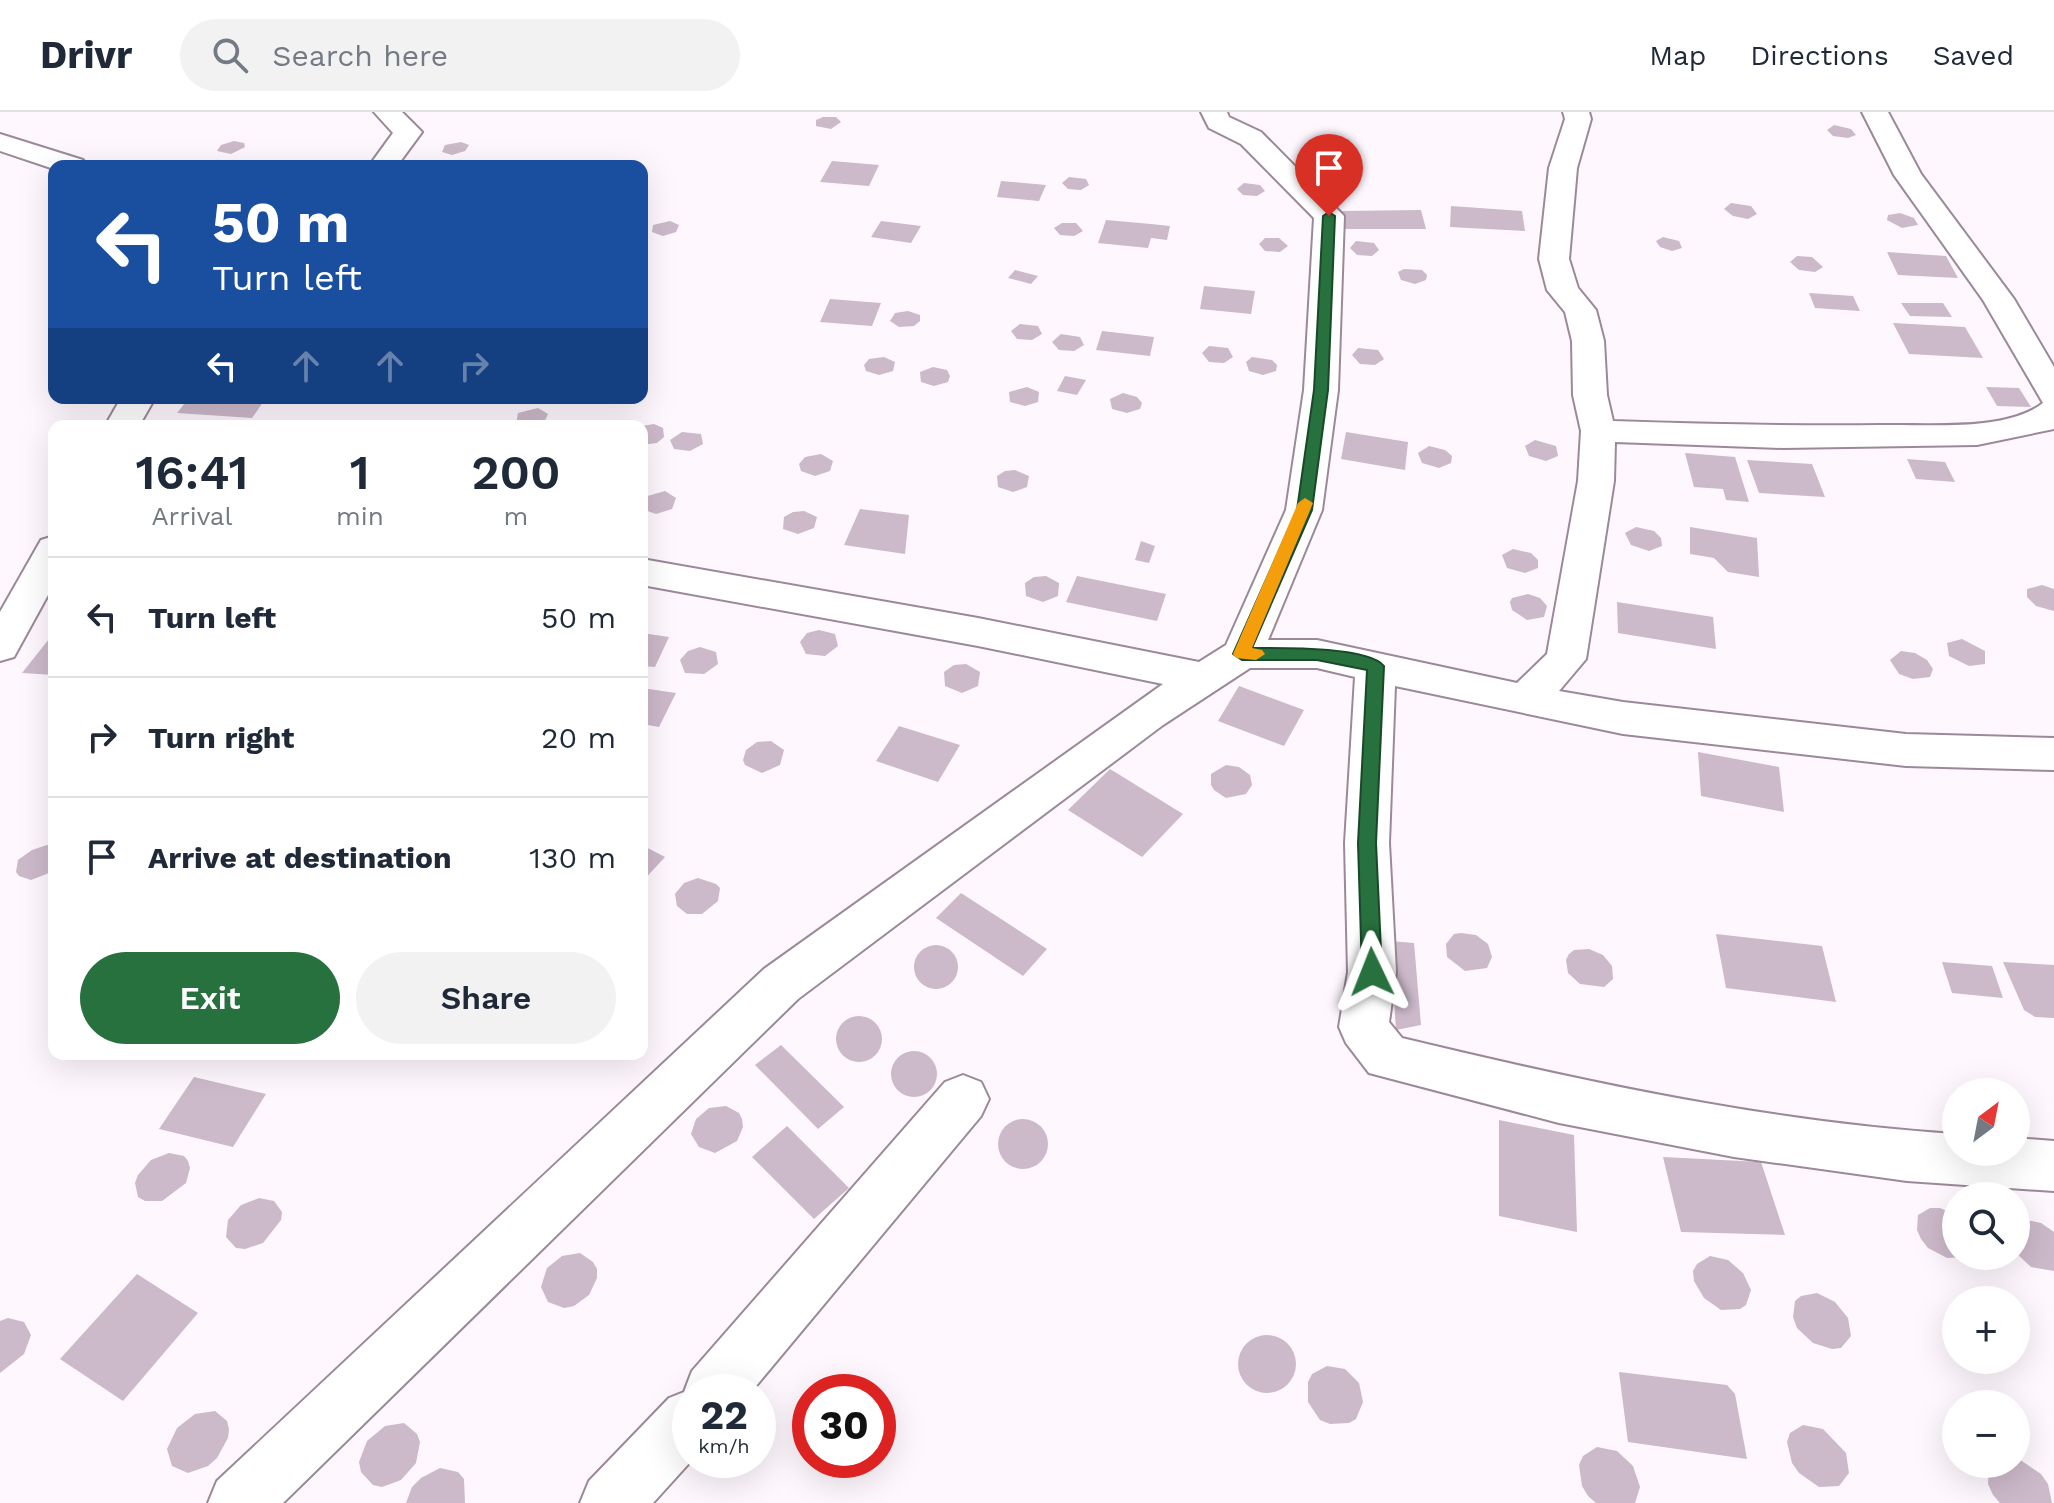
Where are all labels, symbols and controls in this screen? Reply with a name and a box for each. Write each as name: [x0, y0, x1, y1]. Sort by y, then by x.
search box: [180, 19, 740, 91]
text: Drivr: [40, 33, 132, 77]
icon: search: [208, 33, 252, 77]
text: Search here: [272, 38, 448, 73]
text: Map: [1649, 39, 1706, 72]
text: Directions: [1750, 39, 1889, 72]
text: Saved: [1933, 39, 2014, 72]
pin: [1295, 134, 1363, 216]
icon: arrive: [1307, 146, 1351, 190]
text: 50 m: [212, 190, 349, 256]
icon: left: [80, 192, 184, 296]
text: Turn left: [212, 257, 362, 299]
icon: left: [200, 344, 244, 388]
icon: ahead: [284, 344, 328, 388]
icon: ahead: [368, 344, 412, 388]
icon: right: [452, 344, 496, 388]
text: 16:41: [135, 444, 249, 501]
text: 1: [350, 444, 370, 501]
text: 200: [471, 444, 561, 501]
text: Arrival: [151, 501, 233, 531]
text: min: [336, 501, 384, 531]
text: m: [503, 501, 528, 531]
icon: left: [80, 595, 124, 639]
text: Turn left: [148, 600, 276, 635]
text: 50 m: [541, 600, 616, 635]
icon: right: [80, 715, 124, 759]
text: Turn right: [148, 720, 294, 755]
text: 20 m: [541, 720, 616, 755]
icon: arrive: [80, 835, 124, 879]
text: Arrive at destination: [148, 840, 452, 875]
text: 130 m: [529, 840, 616, 875]
position arrow: [1330, 930, 1414, 1014]
button: Exit: [80, 952, 340, 1044]
button: Share: [356, 952, 616, 1044]
north arrow: [1942, 1078, 2030, 1166]
map controls: [1942, 1078, 2030, 1478]
button: search: [1942, 1182, 2030, 1270]
button: +: [1942, 1286, 2030, 1374]
speed limit sign: 30: [792, 1374, 896, 1478]
button: −: [1942, 1390, 2030, 1478]
text: 22: [700, 1392, 748, 1439]
text: km/h: [698, 1434, 750, 1458]

